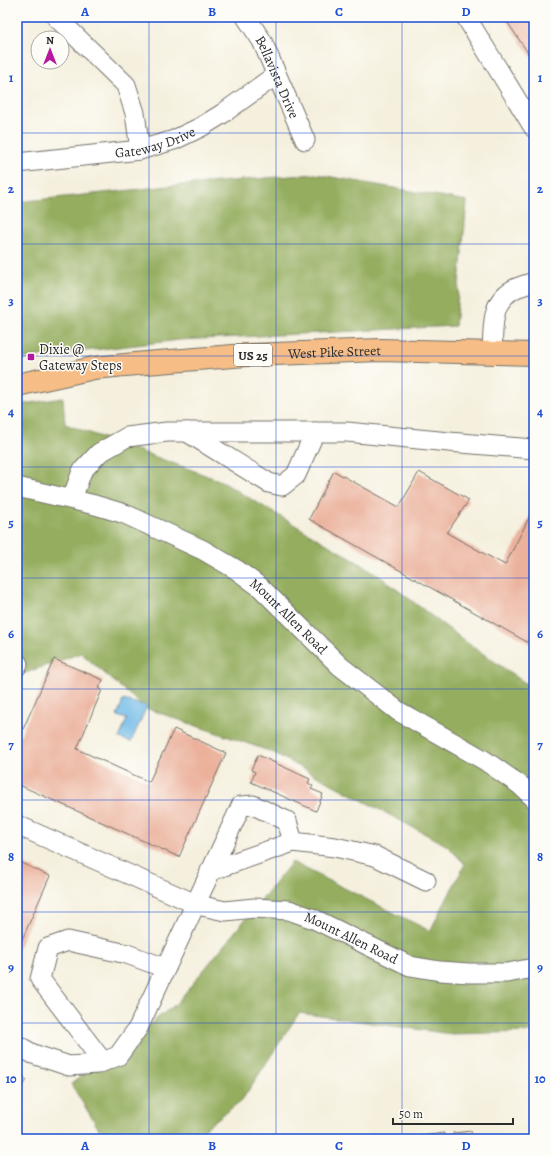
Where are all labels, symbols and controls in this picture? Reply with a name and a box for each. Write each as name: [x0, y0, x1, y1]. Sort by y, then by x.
text: A: [80, 3, 90, 20]
text: B: [208, 3, 216, 20]
text: C: [335, 3, 343, 20]
text: D: [461, 3, 471, 20]
north arrow: [30, 30, 70, 70]
street label: Bellavista Drive: [251, 31, 304, 121]
text: N: [46, 33, 54, 48]
text: 1: [9, 69, 14, 86]
text: 1: [538, 69, 543, 86]
street label: Gateway Drive: [114, 122, 198, 162]
text: 2: [8, 180, 15, 197]
text: 2: [537, 180, 544, 197]
text: 3: [8, 292, 14, 309]
text: 3: [537, 292, 543, 309]
place label: Dixie @ Gateway Steps: [39, 340, 122, 375]
street label: West Pike Street: [287, 340, 382, 363]
road number: US 25: [234, 344, 272, 366]
marker: Dixie @ Gateway Steps: [26, 352, 36, 362]
text: 4: [8, 403, 14, 420]
text: 4: [537, 403, 543, 420]
text: 5: [8, 514, 14, 531]
text: 5: [537, 514, 543, 531]
street label: Mount Allen Road: [246, 573, 332, 658]
text: 6: [8, 625, 14, 642]
text: 6: [537, 625, 543, 642]
text: 7: [8, 736, 14, 753]
text: 7: [537, 736, 543, 753]
text: 8: [8, 848, 14, 865]
text: 8: [537, 848, 543, 865]
street label: Mount Allen Road: [302, 907, 402, 968]
text: 9: [8, 959, 14, 976]
text: 9: [537, 959, 543, 976]
text: 10: [5, 1070, 17, 1087]
text: 10: [534, 1070, 546, 1087]
scale bar: [393, 1100, 513, 1126]
text: 50 m: [399, 1106, 423, 1122]
text: A: [80, 1137, 90, 1154]
text: B: [208, 1137, 216, 1154]
text: C: [335, 1137, 343, 1154]
text: D: [461, 1137, 471, 1154]

